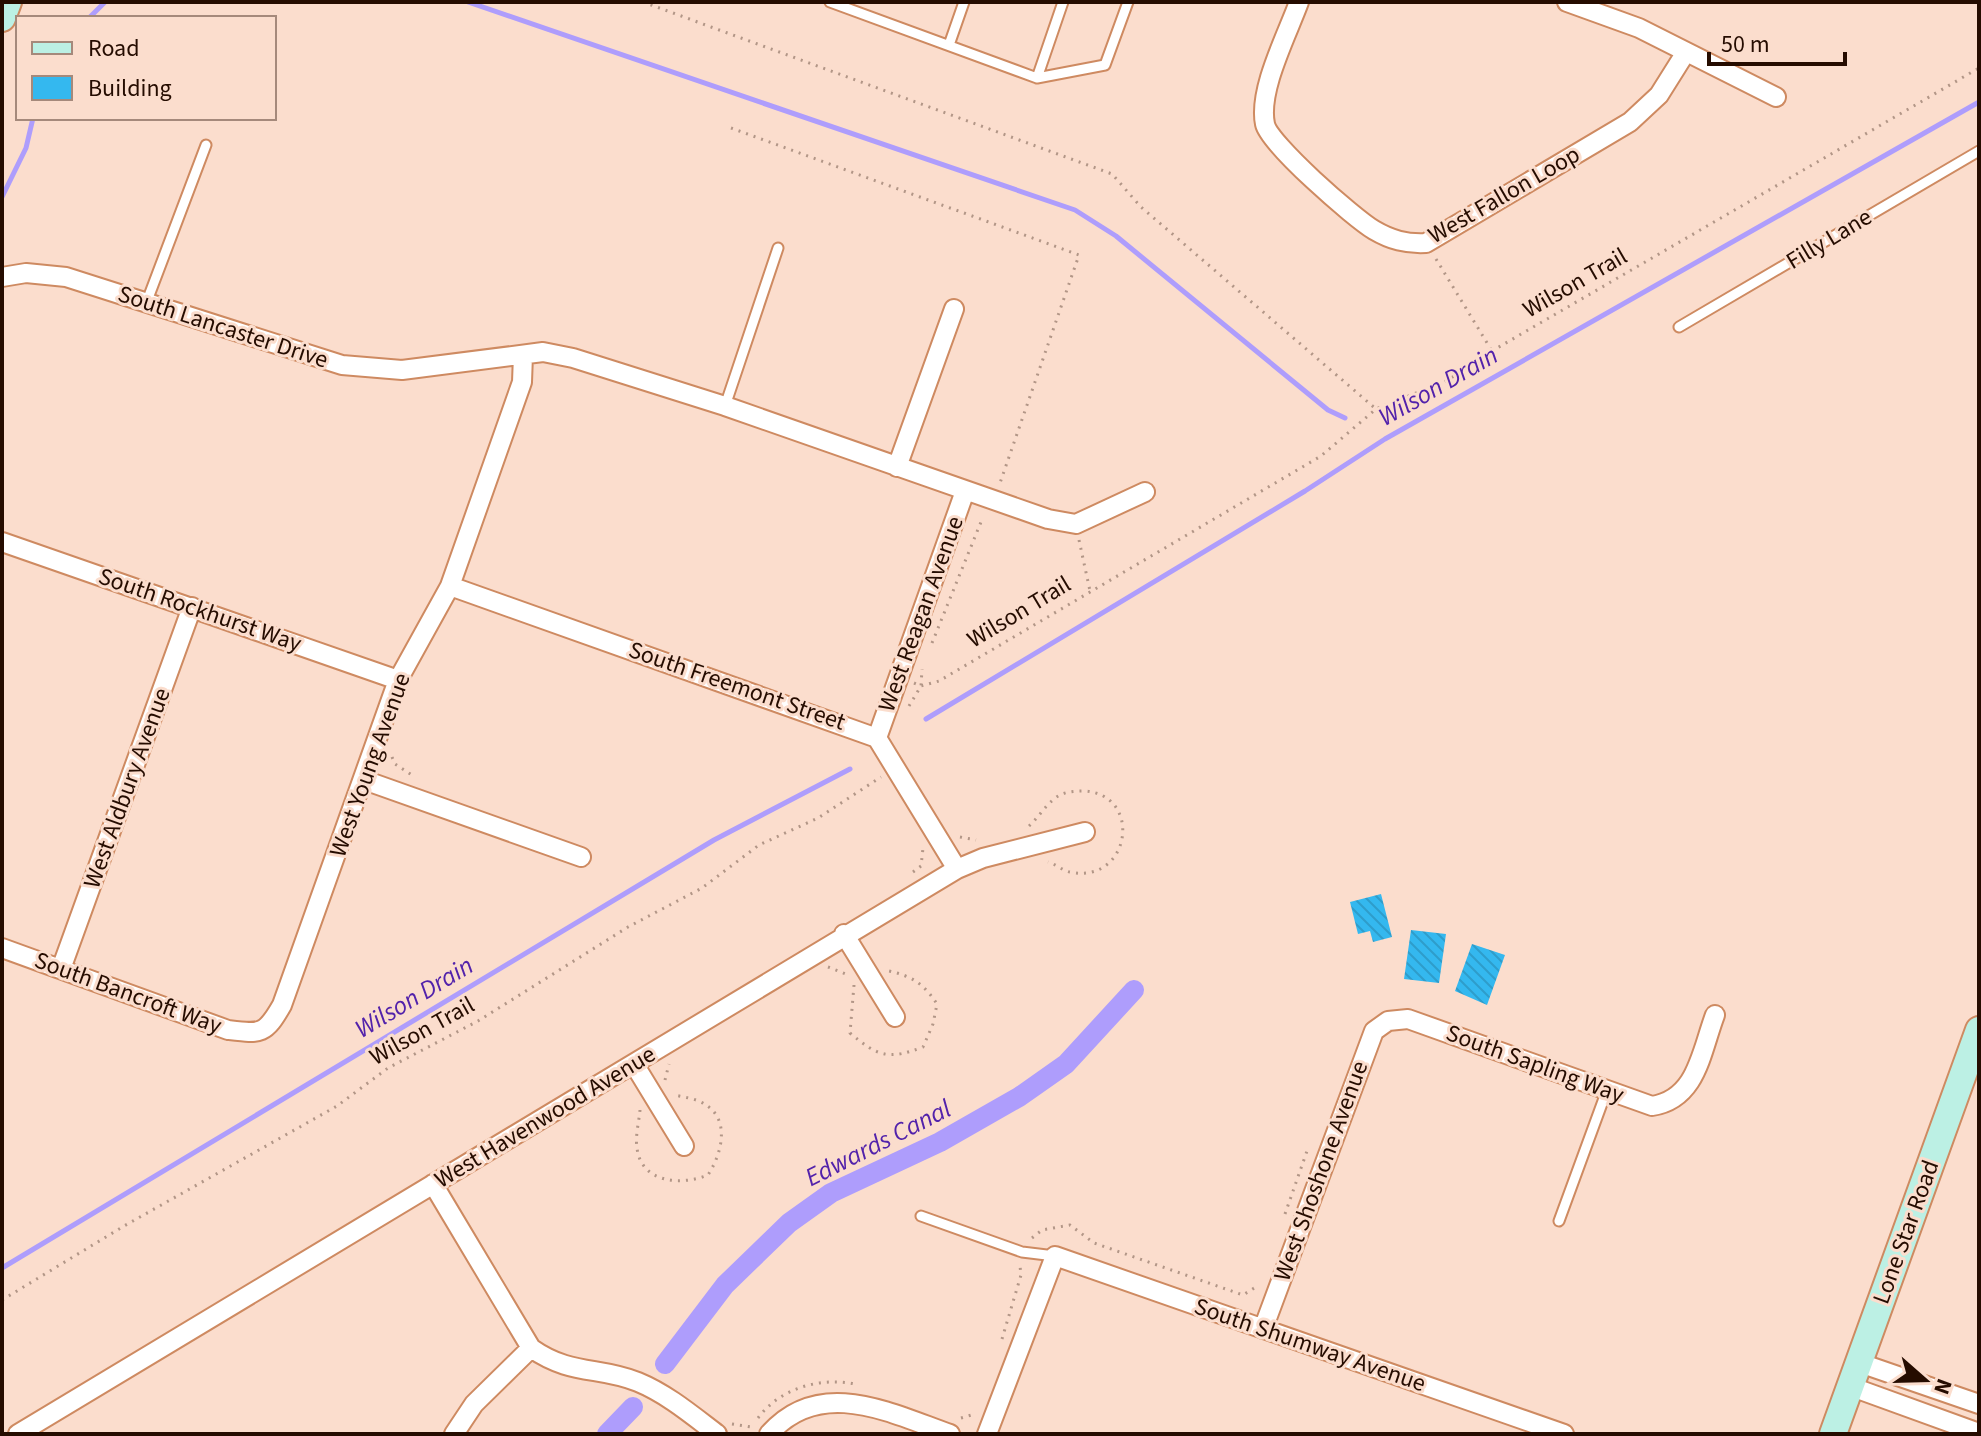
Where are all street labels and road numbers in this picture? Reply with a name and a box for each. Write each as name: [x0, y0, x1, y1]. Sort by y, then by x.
street label: West Fallon Loop: [1422, 137, 1586, 253]
street label: Filly Lane: [1779, 200, 1879, 278]
street label: Wilson Trail: [1516, 239, 1634, 327]
street label: South Lancaster Drive: [113, 277, 333, 377]
street label: West Reagan Avenue: [869, 511, 973, 717]
street label: South Rockhurst Way: [94, 559, 306, 661]
street label: Wilson Trail: [960, 567, 1078, 657]
street label: South Freemont Street: [624, 632, 850, 740]
street label: West Young Avenue: [320, 668, 420, 862]
street label: West Aldbury Avenue: [74, 683, 180, 893]
street label: South Bancroft Way: [29, 943, 227, 1043]
street label: Wilson Trail: [363, 988, 481, 1074]
street label: South Sapling Way: [1441, 1016, 1629, 1112]
street label: West Havenwood Avenue: [428, 1037, 662, 1197]
street label: West Shoshone Avenue: [1265, 1056, 1377, 1286]
street label: Lone Star Road: [1864, 1155, 1948, 1309]
street label: South Shumway Avenue: [1190, 1289, 1430, 1401]

